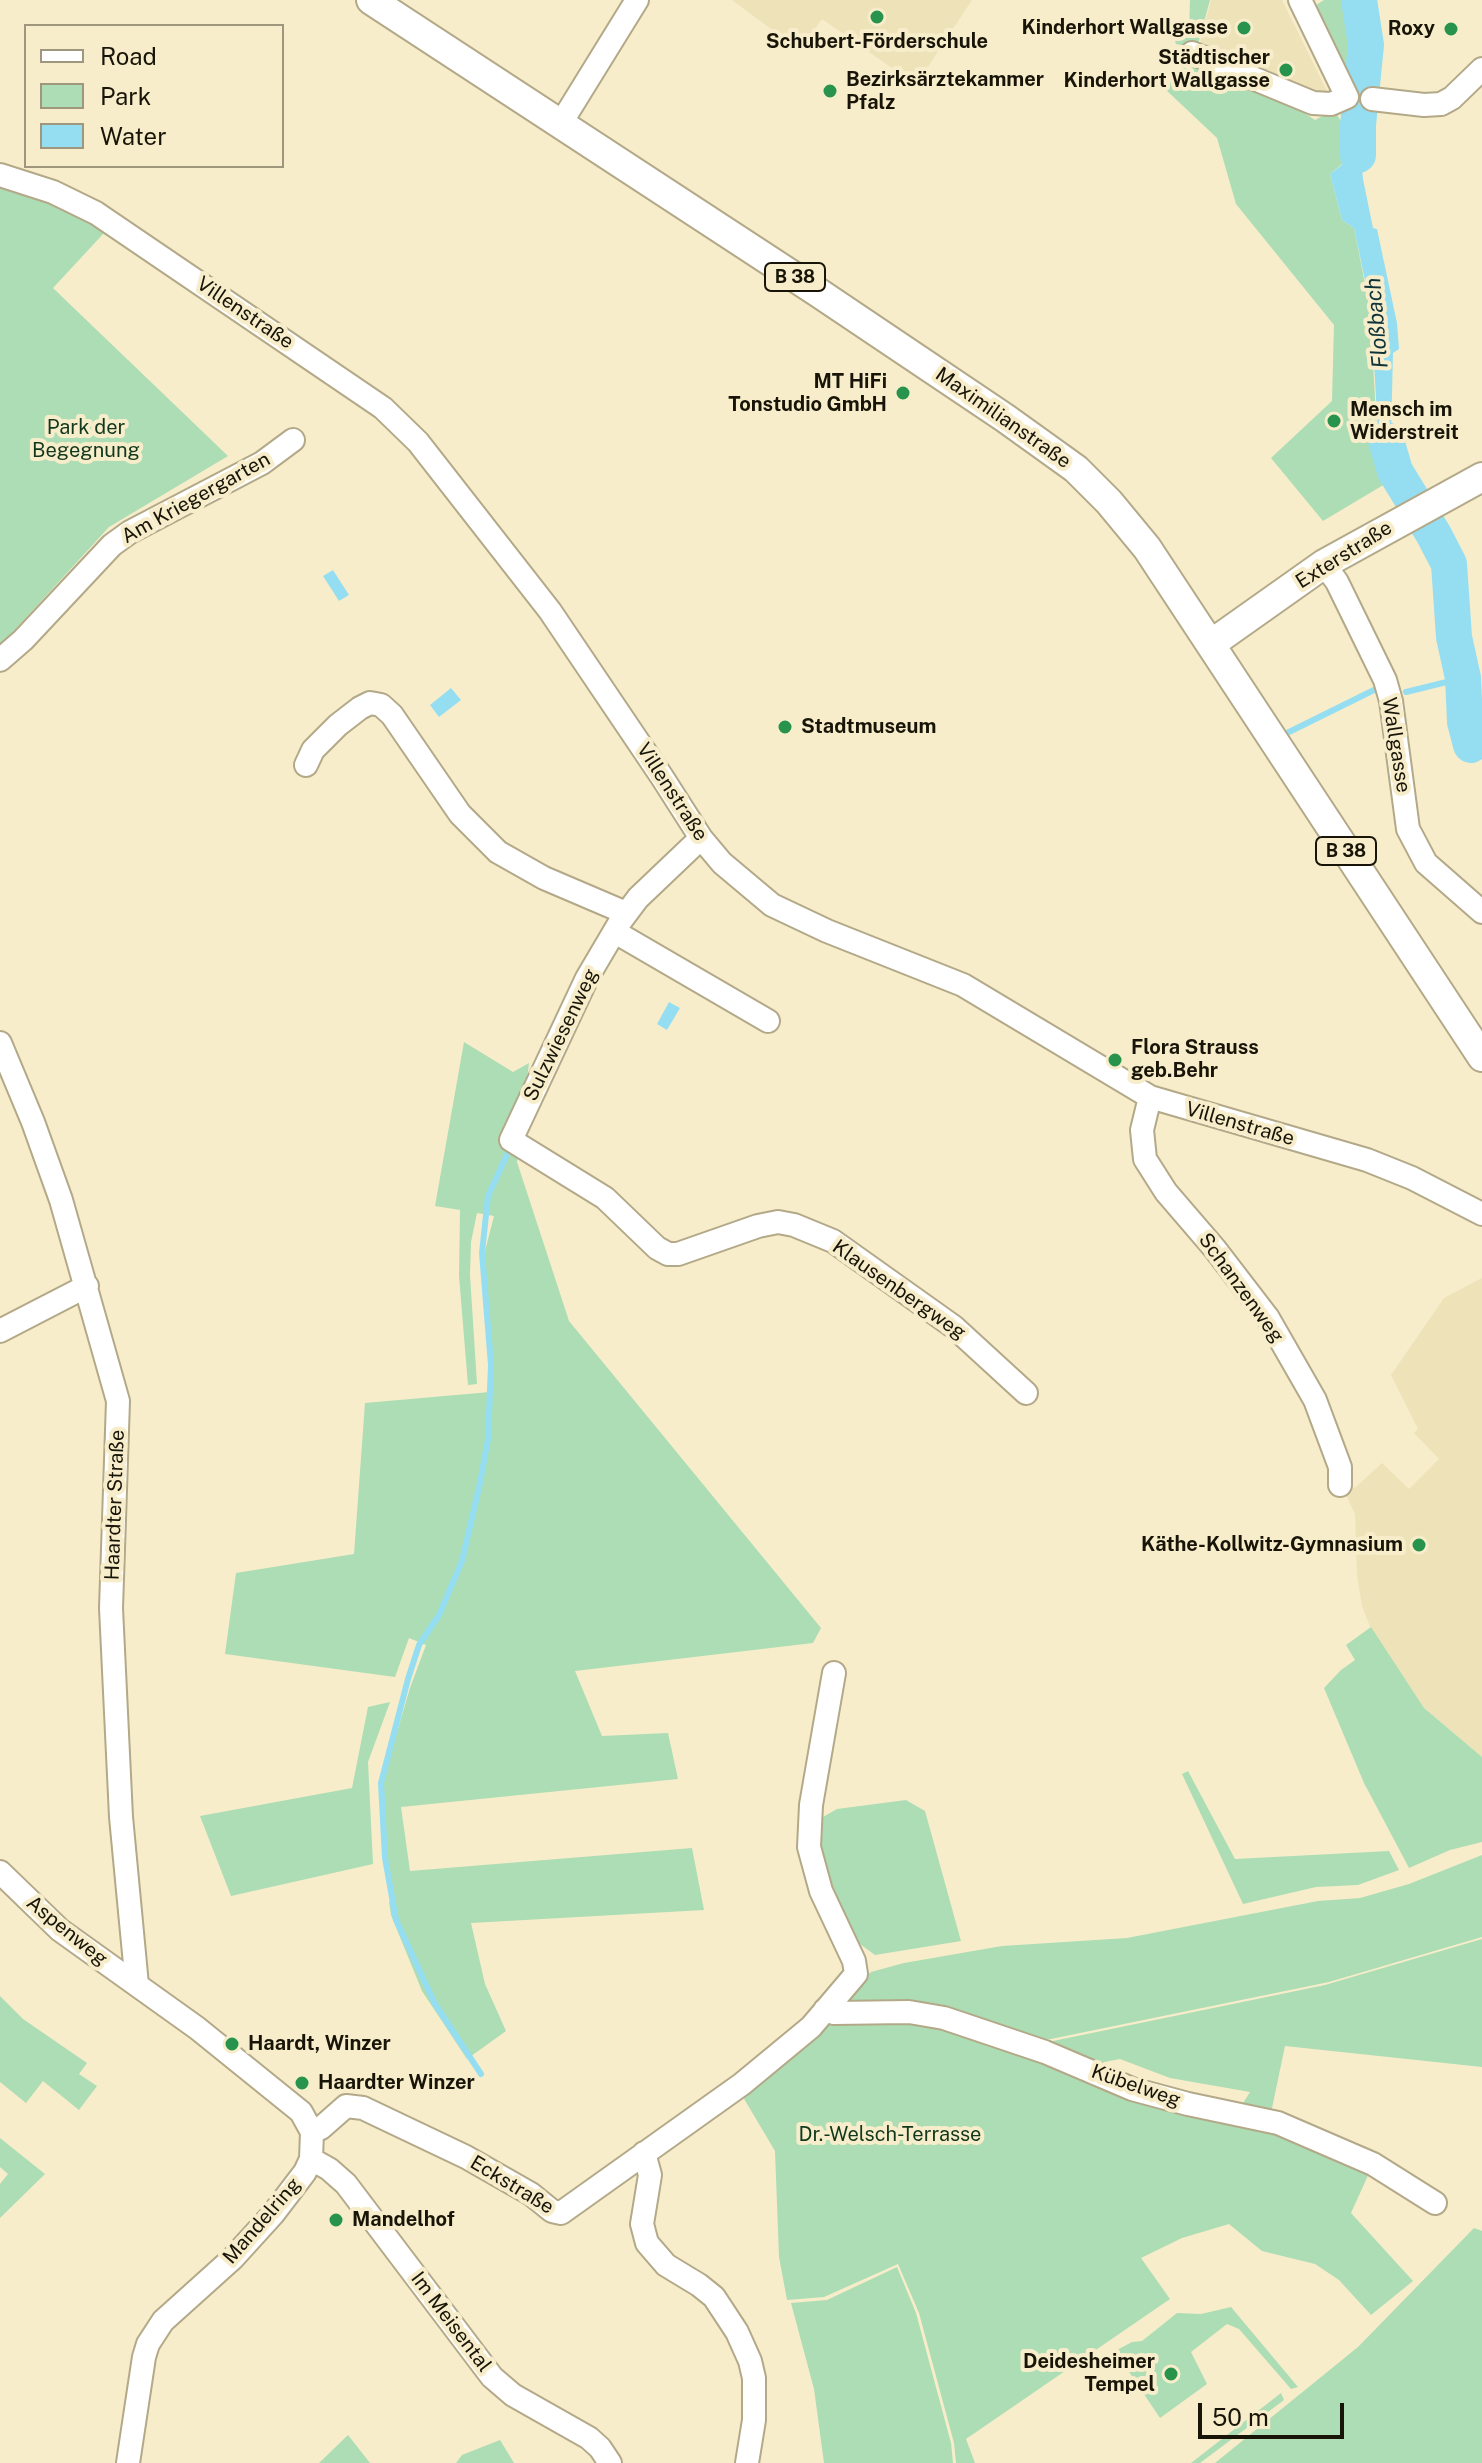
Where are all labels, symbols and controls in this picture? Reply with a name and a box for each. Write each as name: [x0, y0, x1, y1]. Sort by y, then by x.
marker: Schubert-Förderschule: [868, 8, 886, 26]
place label: Kinderhort Wallgasse: [1021, 16, 1228, 40]
place label: Roxy: [1388, 17, 1435, 41]
marker: Kinderhort Wallgasse: [1235, 19, 1253, 37]
marker: Roxy: [1442, 20, 1460, 38]
legend: [24, 24, 284, 168]
place label: Schubert-Förderschule: [766, 30, 988, 54]
text: Road: [100, 42, 157, 70]
place label: Städtischer Kinderhort Wallgasse: [1063, 46, 1270, 93]
marker: Städtischer Kinderhort Wallgasse: [1277, 61, 1295, 79]
place label: Bezirksärztekammer Pfalz: [846, 68, 1044, 115]
text: Park: [100, 82, 151, 110]
marker: Bezirksärztekammer Pfalz: [821, 82, 839, 100]
text: Water: [100, 122, 167, 150]
road number: B 38: [765, 263, 825, 291]
street label: Villenstraße: [192, 272, 298, 354]
water label: Floßbach: [1360, 277, 1394, 369]
street label: Maximilianstraße: [931, 362, 1075, 474]
place label: MT HiFi Tonstudio GmbH: [728, 370, 887, 417]
marker: MT HiFi Tonstudio GmbH: [894, 384, 912, 402]
place label: Mensch im Widerstreit: [1350, 398, 1459, 445]
marker: Mensch im Widerstreit: [1325, 412, 1343, 430]
park label: Park der Begegnung: [32, 416, 140, 463]
street label: Am Kriegergarten: [118, 447, 274, 549]
street label: Exterstraße: [1291, 516, 1397, 594]
street label: Wallgasse: [1377, 696, 1415, 794]
place label: Stadtmuseum: [801, 715, 936, 739]
marker: Stadtmuseum: [776, 718, 794, 736]
street label: Villenstraße: [631, 739, 713, 845]
road number: B 38: [1316, 837, 1376, 865]
street label: Sulzwiesenweg: [519, 965, 603, 1105]
place label: Flora Strauss geb.Behr: [1131, 1036, 1259, 1083]
marker: Flora Strauss geb.Behr: [1106, 1051, 1124, 1069]
street label: Villenstraße: [1183, 1097, 1297, 1151]
street label: Schanzenweg: [1193, 1229, 1289, 1347]
street label: Klausenbergweg: [828, 1235, 970, 1345]
street label: Haardter Straße: [100, 1429, 130, 1581]
place label: Käthe-Kollwitz-Gymnasium: [1141, 1533, 1403, 1557]
marker: Käthe-Kollwitz-Gymnasium: [1410, 1536, 1428, 1554]
street label: Aspenweg: [22, 1891, 112, 1971]
place label: Haardt, Winzer: [248, 2032, 391, 2056]
marker: Haardt, Winzer: [223, 2035, 241, 2053]
street label: Kübelweg: [1088, 2060, 1184, 2112]
place label: Haardter Winzer: [318, 2071, 475, 2095]
marker: Haardter Winzer: [293, 2074, 311, 2092]
park label: Dr.-Welsch-Terrasse: [799, 2123, 981, 2147]
street label: Eckstraße: [466, 2151, 558, 2219]
street label: Mandelring: [218, 2173, 306, 2269]
place label: Mandelhof: [352, 2208, 455, 2232]
marker: Mandelhof: [327, 2211, 345, 2229]
street label: Im Meisental: [406, 2267, 496, 2377]
place label: Deidesheimer Tempel: [1023, 2350, 1155, 2397]
marker: Deidesheimer Tempel: [1162, 2365, 1180, 2383]
scale bar: [1202, 2387, 1348, 2437]
text: 50 m: [1212, 2403, 1269, 2431]

